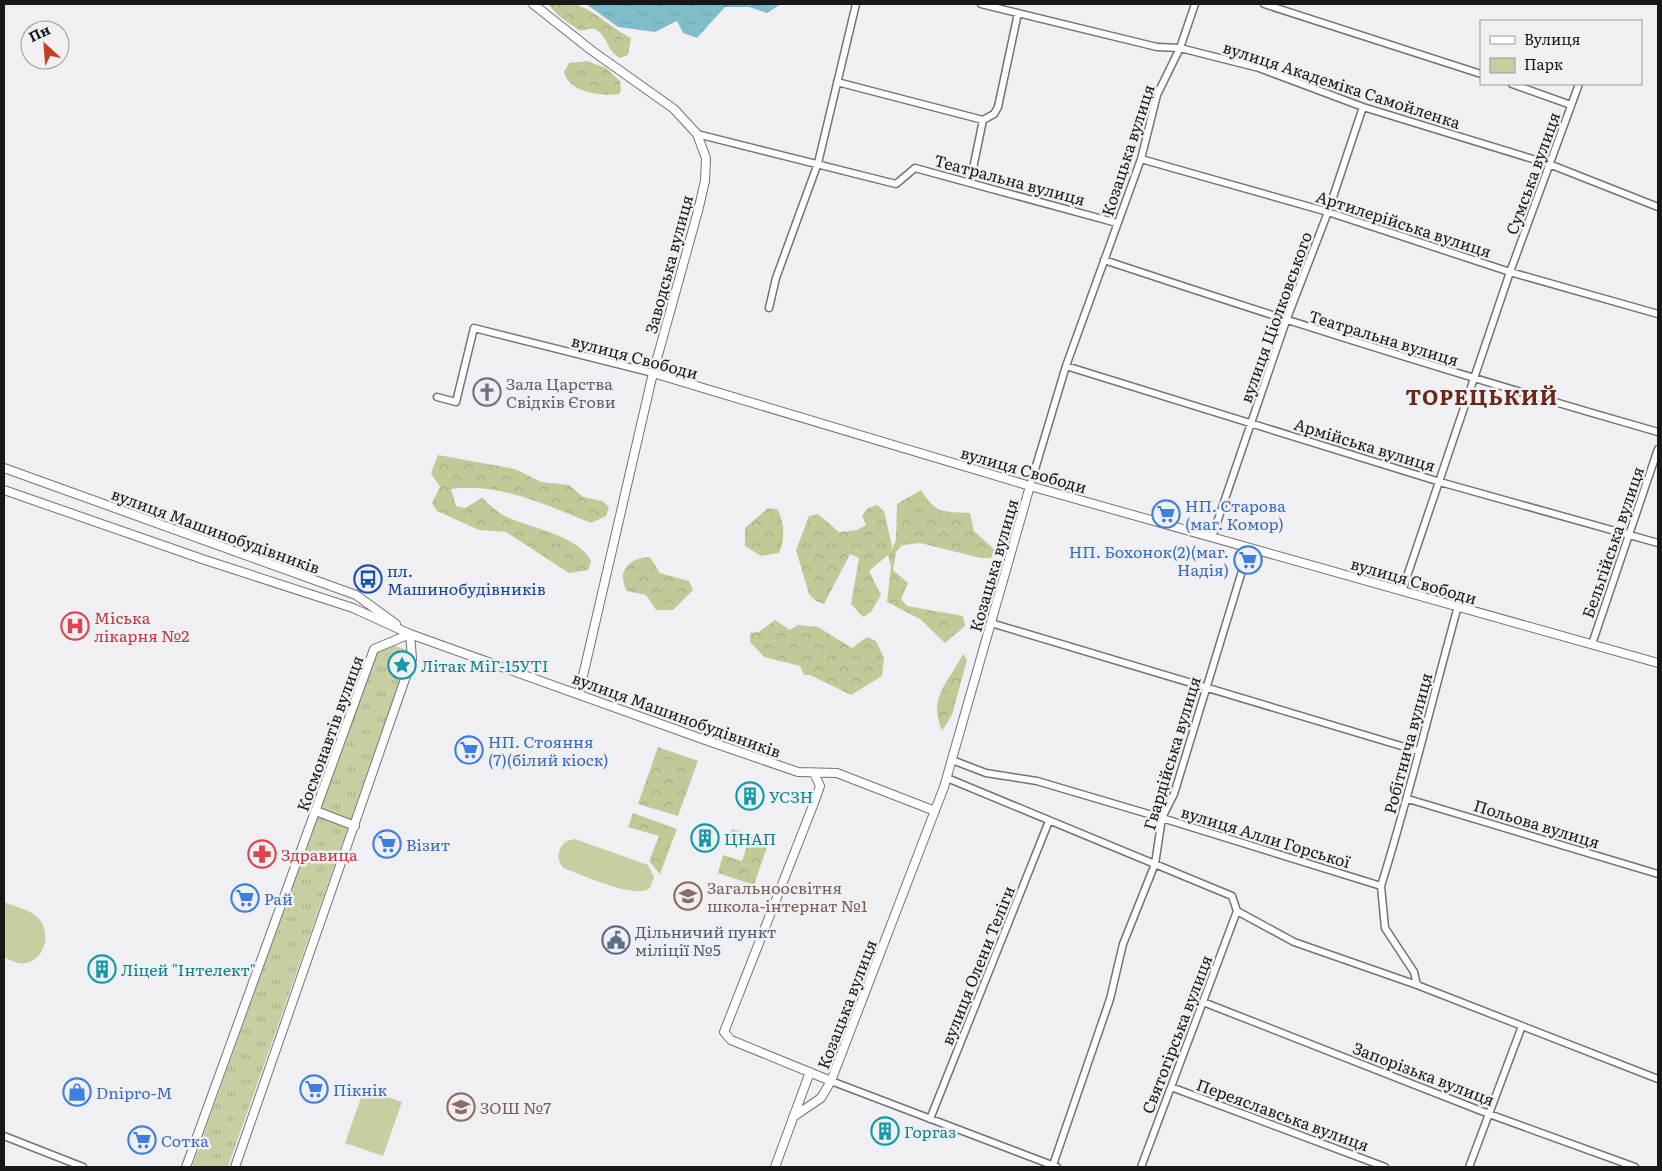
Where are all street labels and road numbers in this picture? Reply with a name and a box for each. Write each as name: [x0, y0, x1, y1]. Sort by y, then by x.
street label: вулиця Академіка Самойленка: [1220, 34, 1464, 134]
street label: Козацька вулиця: [1094, 81, 1160, 219]
street label: Сумська вулиця: [1499, 108, 1565, 238]
street label: Театральна вулиця: [932, 147, 1088, 211]
street label: Артилерійська вулиця: [1313, 183, 1495, 263]
street label: Заводська вулиця: [638, 192, 698, 336]
street label: вулиця Ціолковського: [1233, 228, 1317, 406]
street label: Театральна вулиця: [1306, 303, 1462, 371]
street label: вулиця Свободи: [569, 328, 701, 384]
street label: Армійська вулиця: [1291, 411, 1439, 477]
street label: вулиця Свободи: [958, 439, 1090, 499]
street label: Бельгійська вулиця: [1575, 463, 1649, 621]
street label: вулиця Машинобудівників: [108, 481, 324, 579]
street label: Козацька вулиця: [963, 496, 1023, 634]
street label: вулиця Свободи: [1348, 550, 1480, 610]
street label: Космонавтів вулиця: [290, 652, 368, 814]
street label: вулиця Машинобудівників: [569, 665, 785, 763]
street label: Робітнича вулиця: [1377, 670, 1437, 816]
street label: Гвардійська вулиця: [1136, 673, 1206, 833]
street label: Польова вулиця: [1471, 792, 1603, 854]
street label: вулиця Алли Горської: [1178, 799, 1354, 873]
street label: вулиця Олени Теліги: [934, 882, 1020, 1048]
street label: Козацька вулиця: [810, 936, 882, 1072]
street label: Святогірська вулиця: [1135, 951, 1217, 1117]
street label: Запорізька вулиця: [1350, 1035, 1498, 1111]
street label: Переяславська вулиця: [1193, 1072, 1373, 1156]

